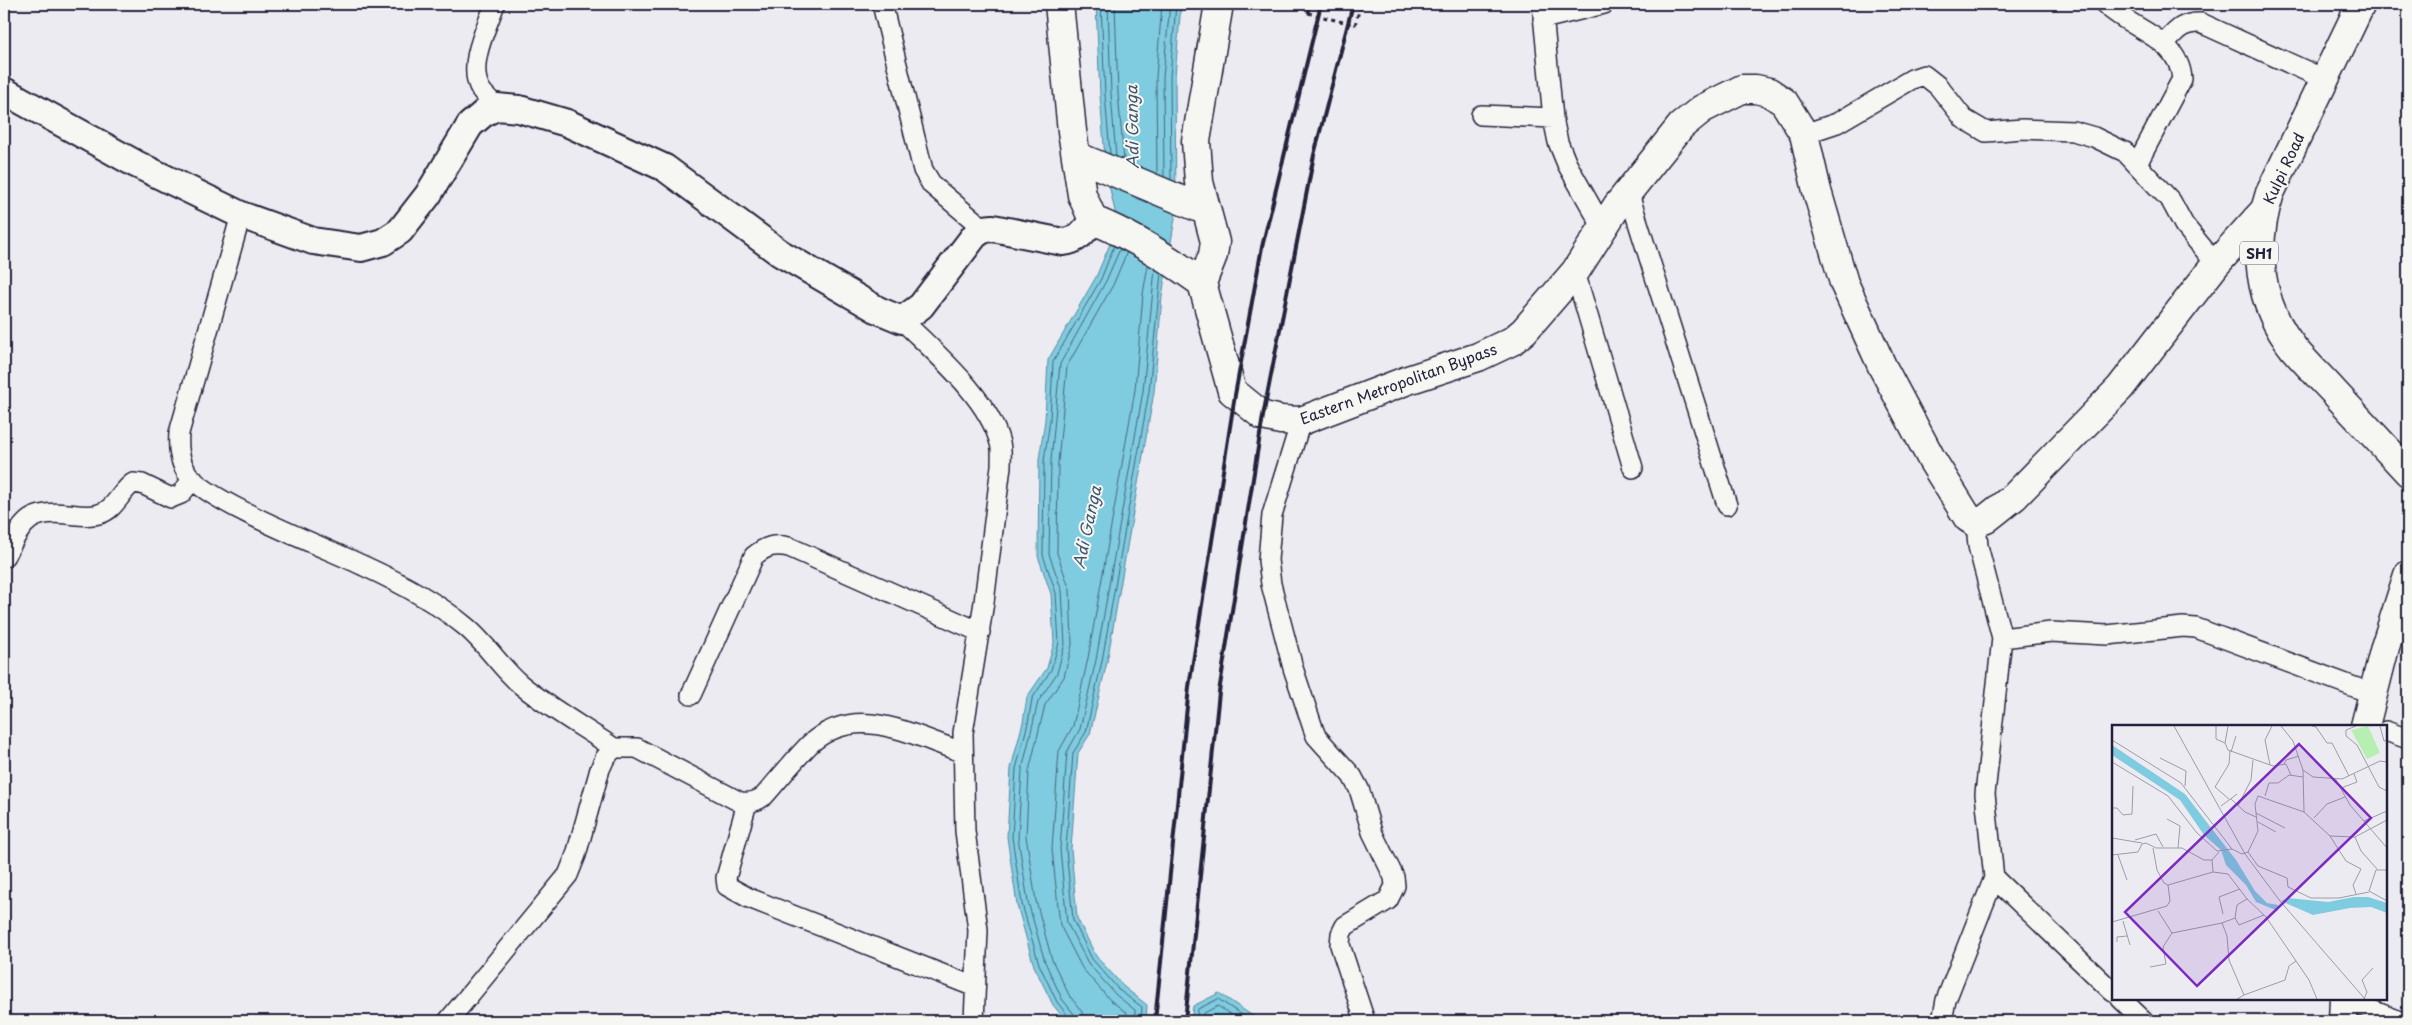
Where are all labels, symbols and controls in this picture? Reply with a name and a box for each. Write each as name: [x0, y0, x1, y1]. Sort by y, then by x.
water label: Adi Ganga: [1118, 84, 1144, 169]
street label: Kulpi Road: [2256, 128, 2310, 208]
road number: SH1: [2240, 242, 2278, 264]
street label: Eastern Metropolitan Bypass: [1296, 337, 1500, 429]
water label: Adi Ganga: [1066, 483, 1107, 570]
inset map: [2112, 725, 2387, 1000]

